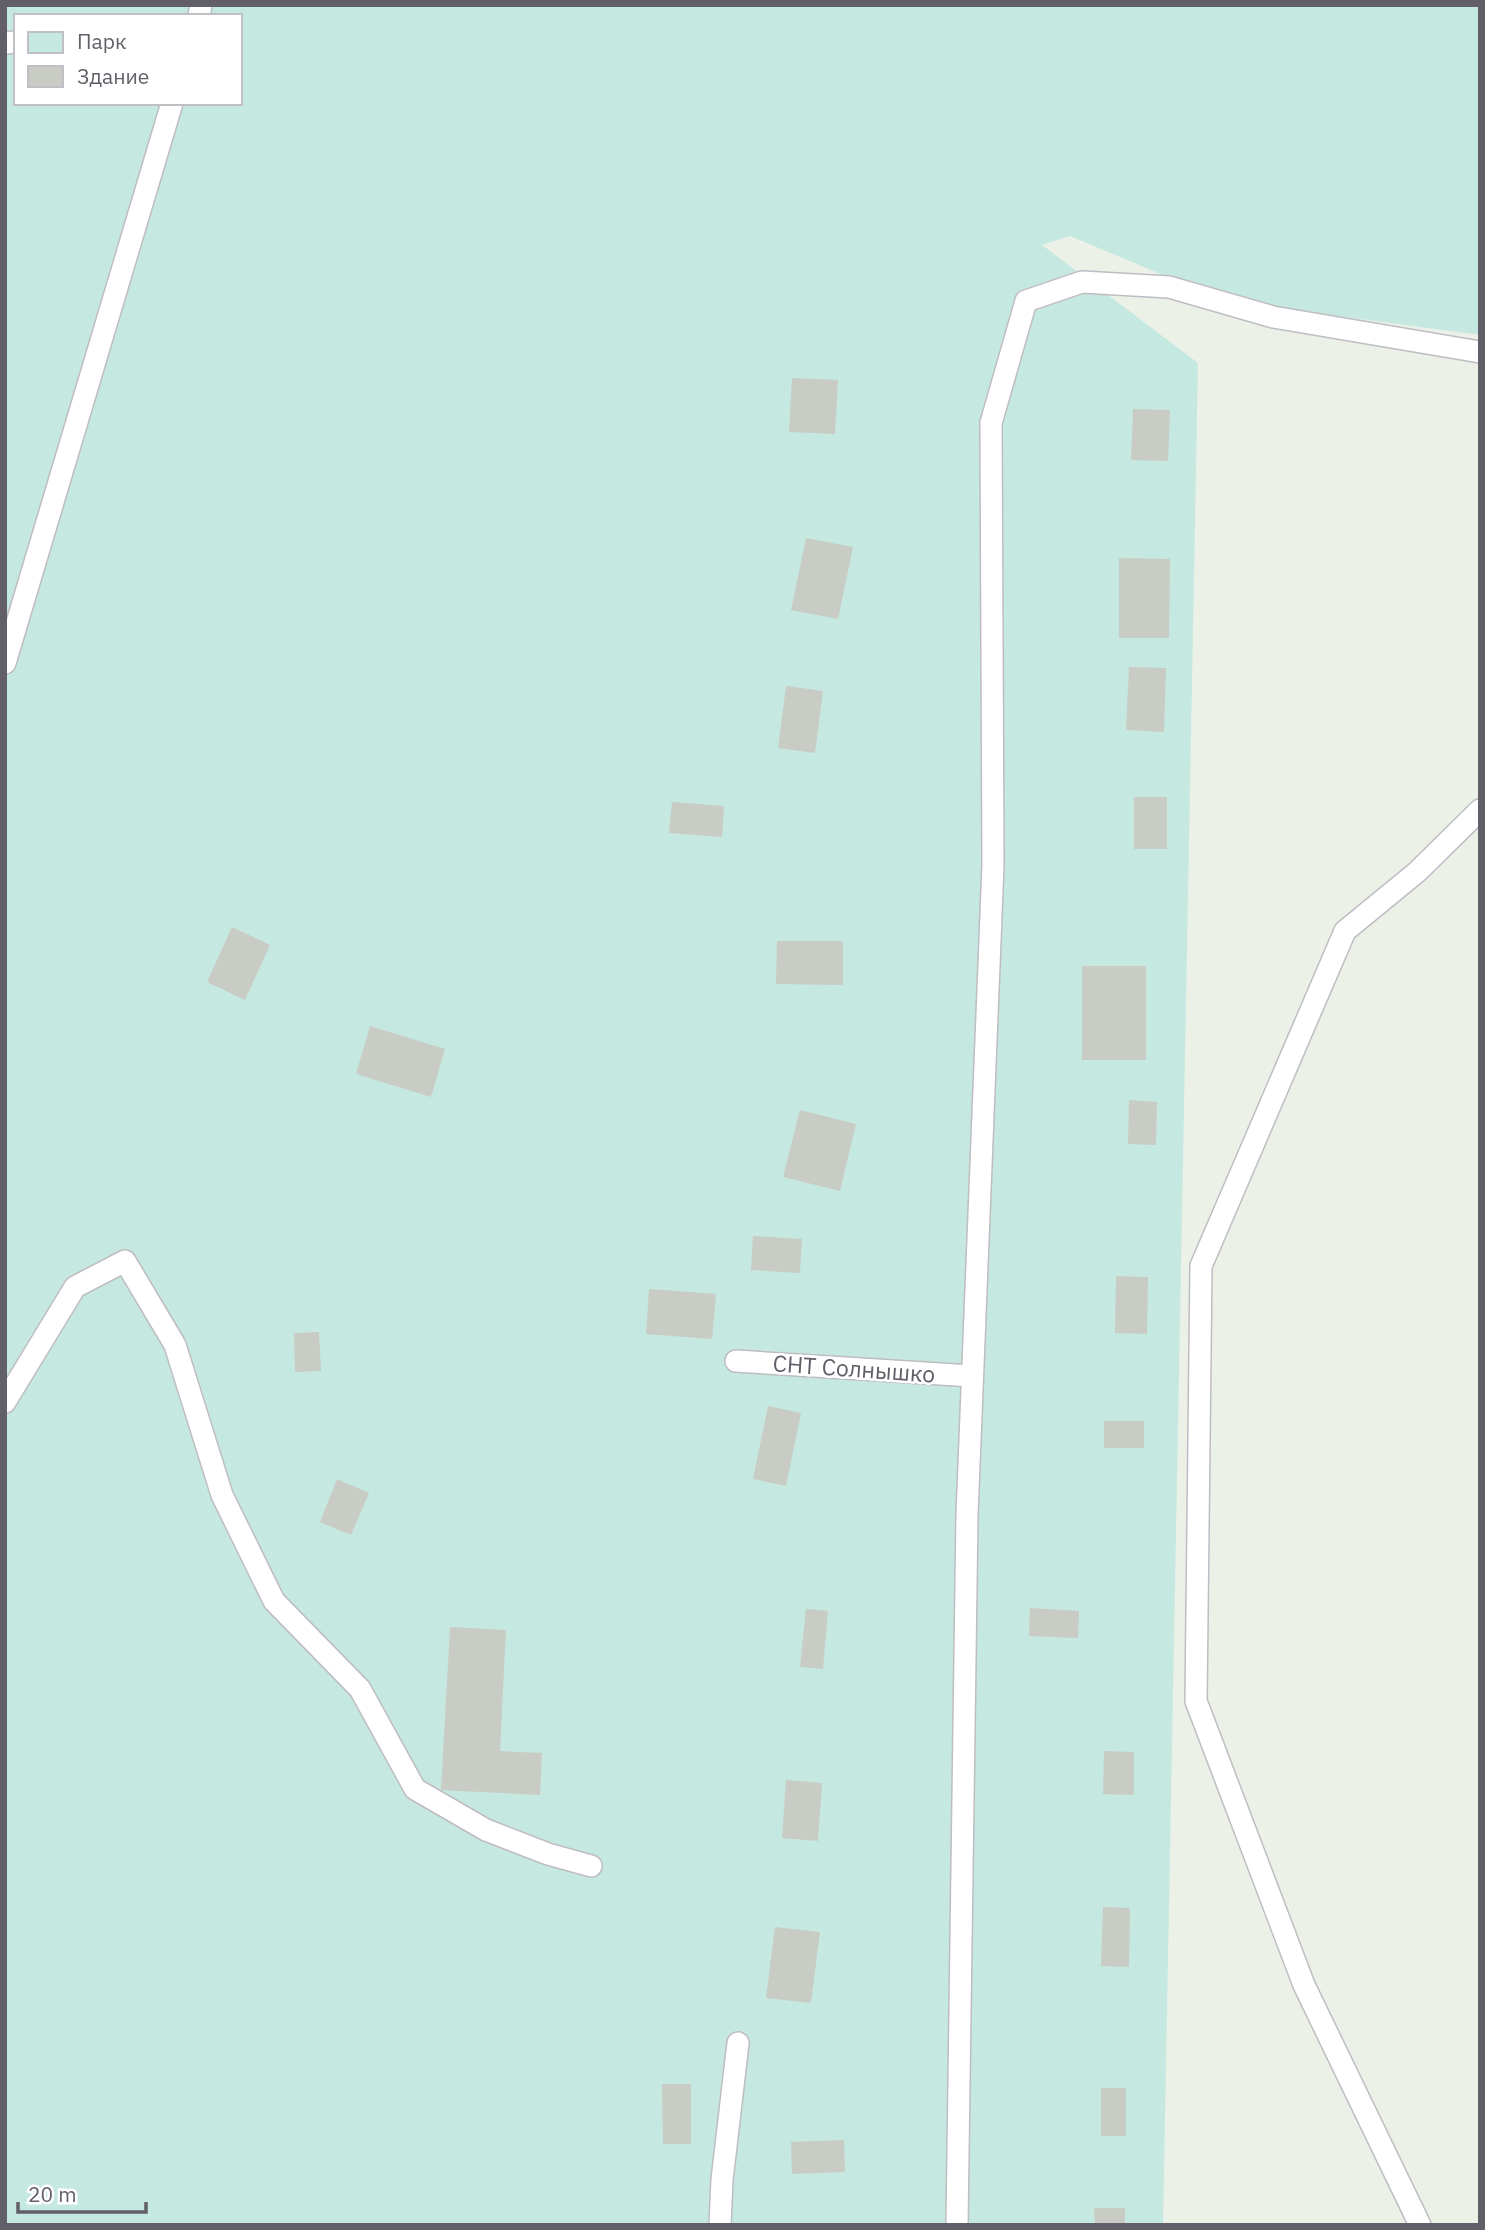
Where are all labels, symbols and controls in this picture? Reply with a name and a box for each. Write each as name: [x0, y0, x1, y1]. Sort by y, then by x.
legend: [14, 14, 242, 105]
text: Парк: [77, 27, 127, 55]
text: Здание: [77, 62, 149, 90]
street label: СНТ Солнышко: [772, 1347, 936, 1389]
scale bar: [18, 2170, 145, 2214]
text: 20 m: [28, 2180, 77, 2208]

